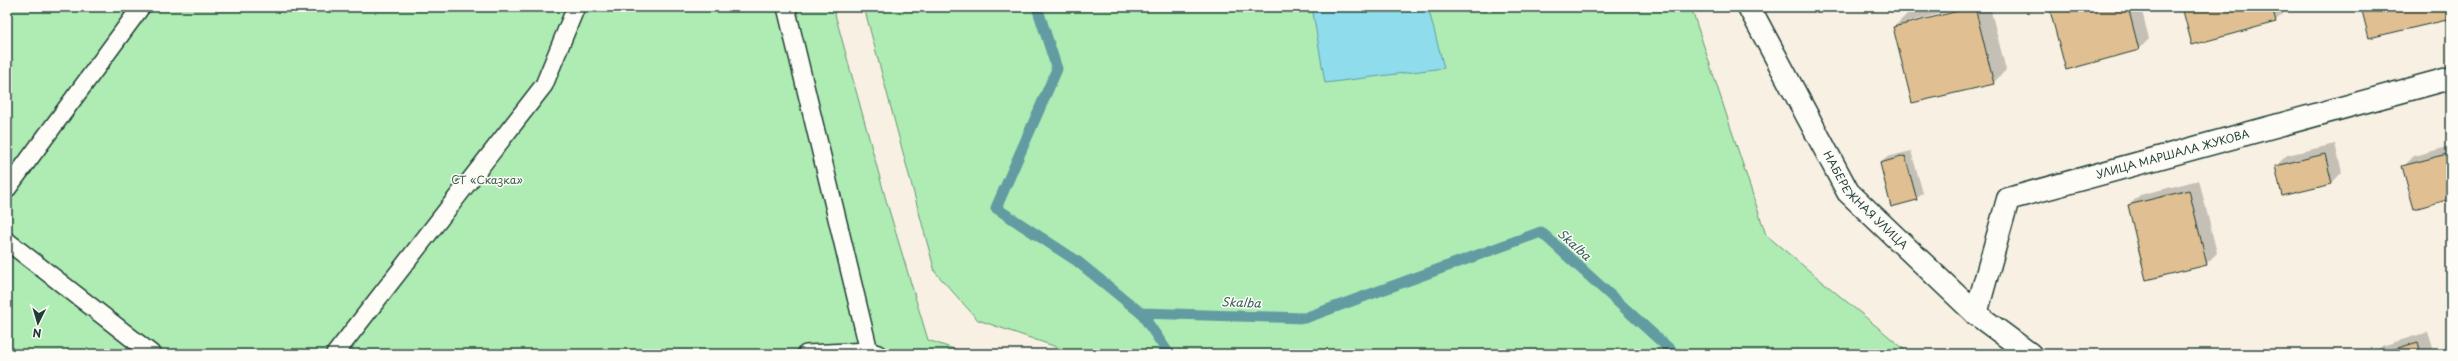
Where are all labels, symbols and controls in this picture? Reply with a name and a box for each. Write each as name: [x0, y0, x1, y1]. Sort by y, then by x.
street label: УЛИЦА МАРШАЛА ЖУКОВА: [2094, 125, 2251, 183]
street label: НАБЕРЕЖНАЯ УЛИЦА: [1819, 147, 1913, 253]
park label: СТ «Сказка»: [451, 171, 523, 188]
water label: Skalba: [1554, 224, 1596, 265]
water label: Skalba: [1221, 292, 1262, 312]
north arrow: [18, 303, 58, 343]
text: N: [32, 325, 42, 342]

